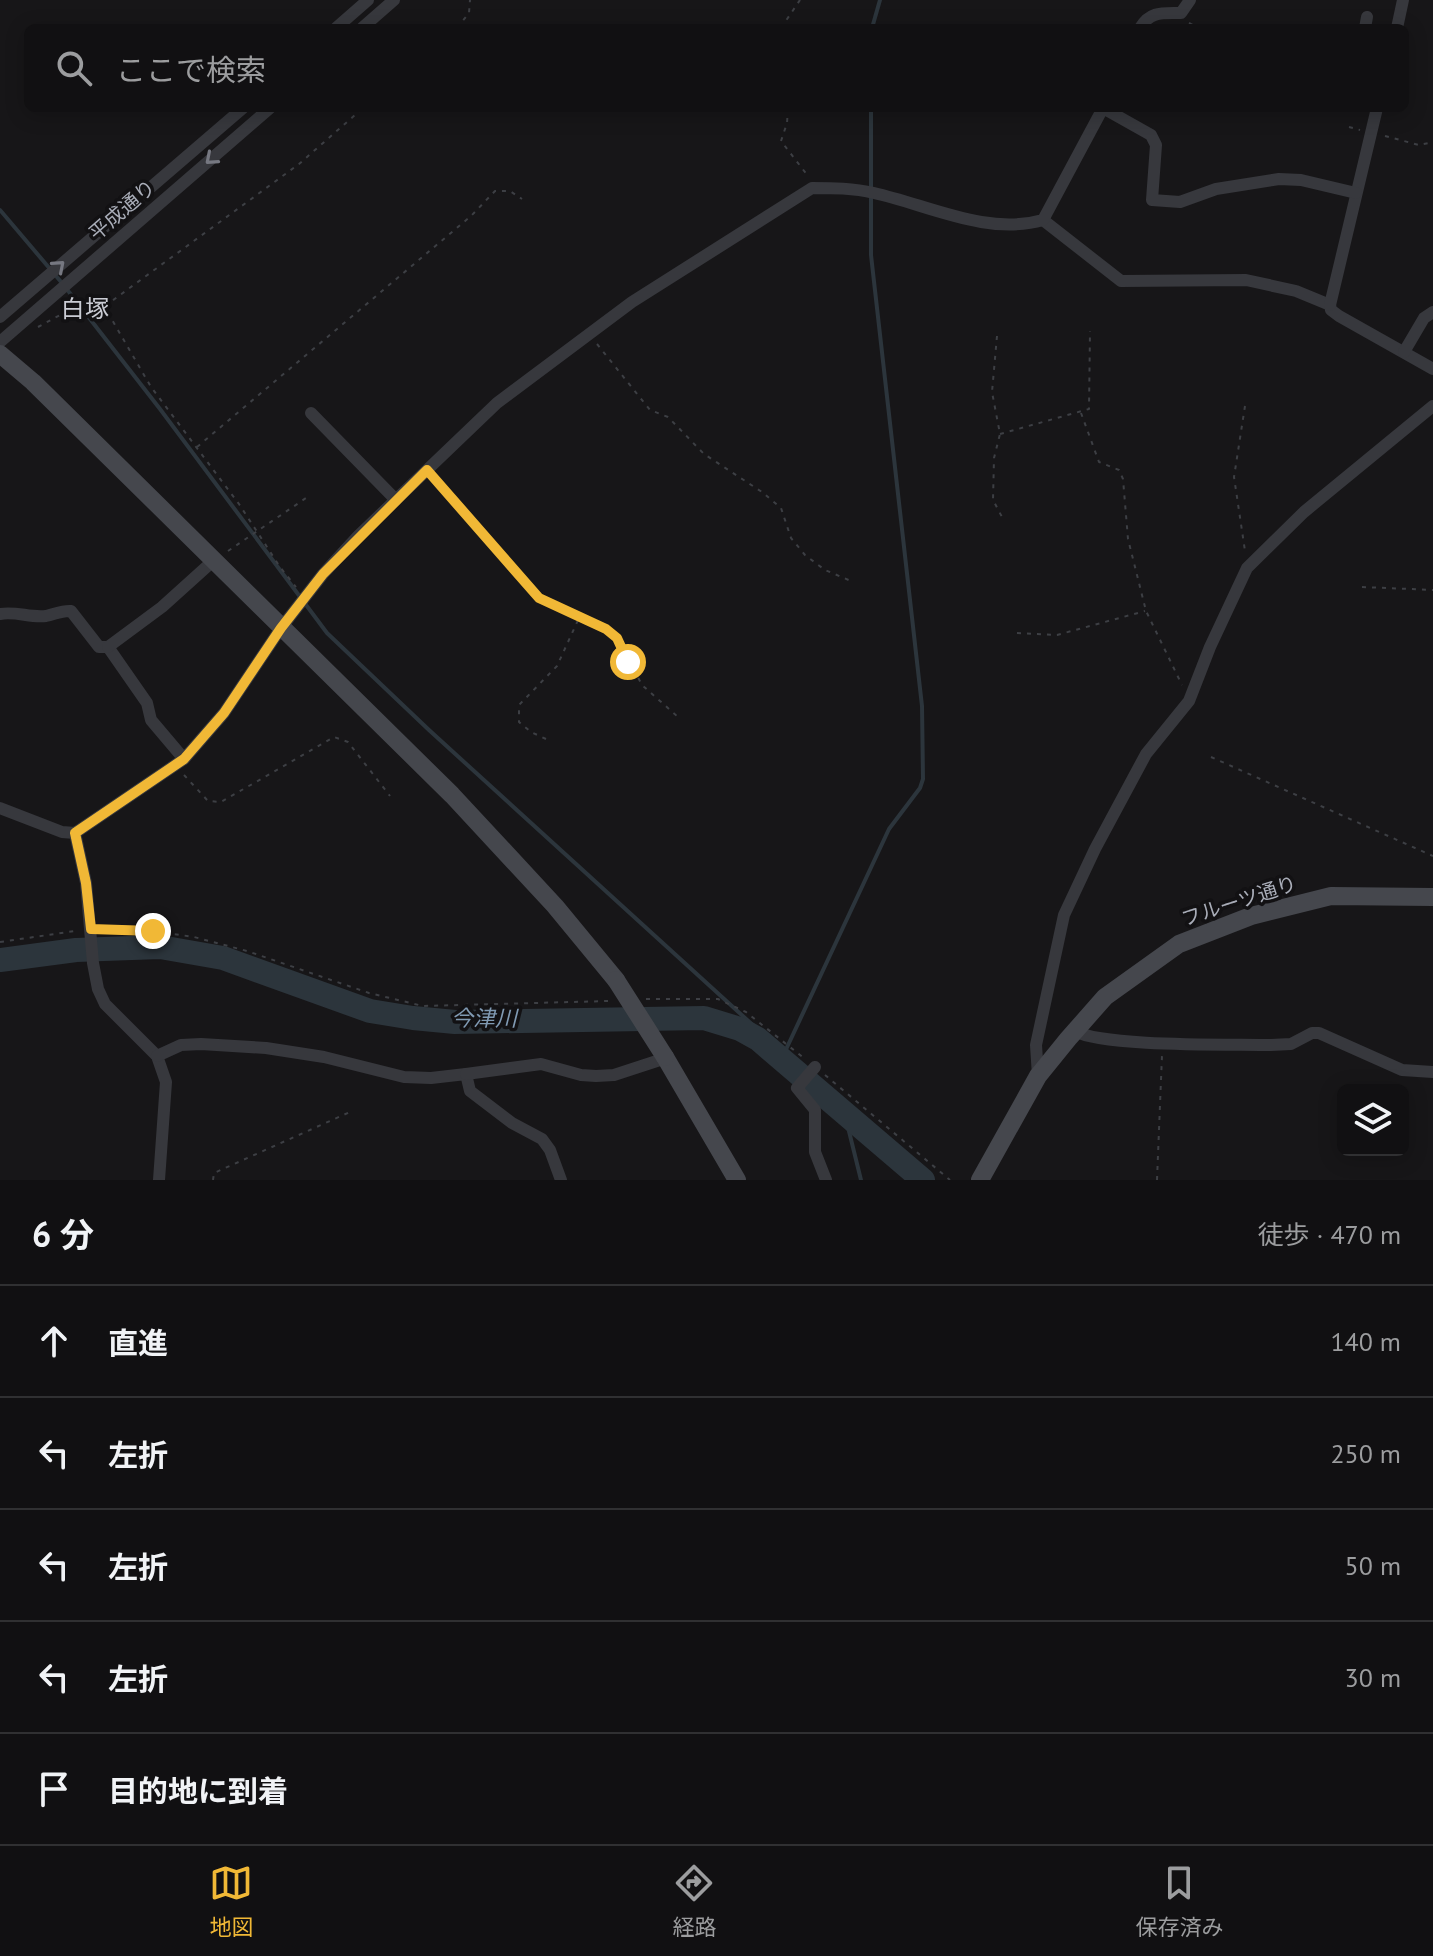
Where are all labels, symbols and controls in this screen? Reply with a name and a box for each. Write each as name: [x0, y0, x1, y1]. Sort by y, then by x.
search box: [24, 24, 1409, 112]
icon: search: [52, 46, 96, 90]
text: ここで検索: [116, 50, 266, 89]
one-way arrow: [205, 149, 220, 164]
street label: 平成通り: [83, 174, 161, 246]
one-way arrow: [50, 262, 64, 276]
district label: 白塚: [61, 293, 109, 324]
route start: [610, 644, 646, 680]
street label: フルーツ通り: [1178, 870, 1300, 932]
route end: [135, 913, 171, 949]
water label: 今津川: [451, 1004, 519, 1032]
map controls: [1337, 1084, 1409, 1156]
button: layers: [1337, 1084, 1409, 1156]
text: 6 分: [32, 1212, 94, 1256]
text: 徒歩 · 470 m: [1258, 1218, 1401, 1251]
icon: ahead: [32, 1319, 76, 1363]
text: 直進: [108, 1323, 168, 1362]
text: 140 m: [1330, 1325, 1401, 1358]
icon: left: [32, 1431, 76, 1475]
text: 左折: [108, 1435, 168, 1474]
text: 250 m: [1330, 1437, 1401, 1470]
icon: left: [32, 1543, 76, 1587]
text: 左折: [108, 1547, 168, 1586]
text: 50 m: [1345, 1549, 1401, 1582]
icon: left: [32, 1655, 76, 1699]
text: 左折: [108, 1659, 168, 1698]
text: 30 m: [1345, 1661, 1401, 1694]
icon: arrive: [32, 1767, 76, 1811]
text: 目的地に到着: [108, 1771, 288, 1810]
tab: 地図: [209, 1861, 254, 1941]
tab: 経路: [672, 1861, 717, 1941]
tab: 保存済み: [1135, 1861, 1224, 1941]

